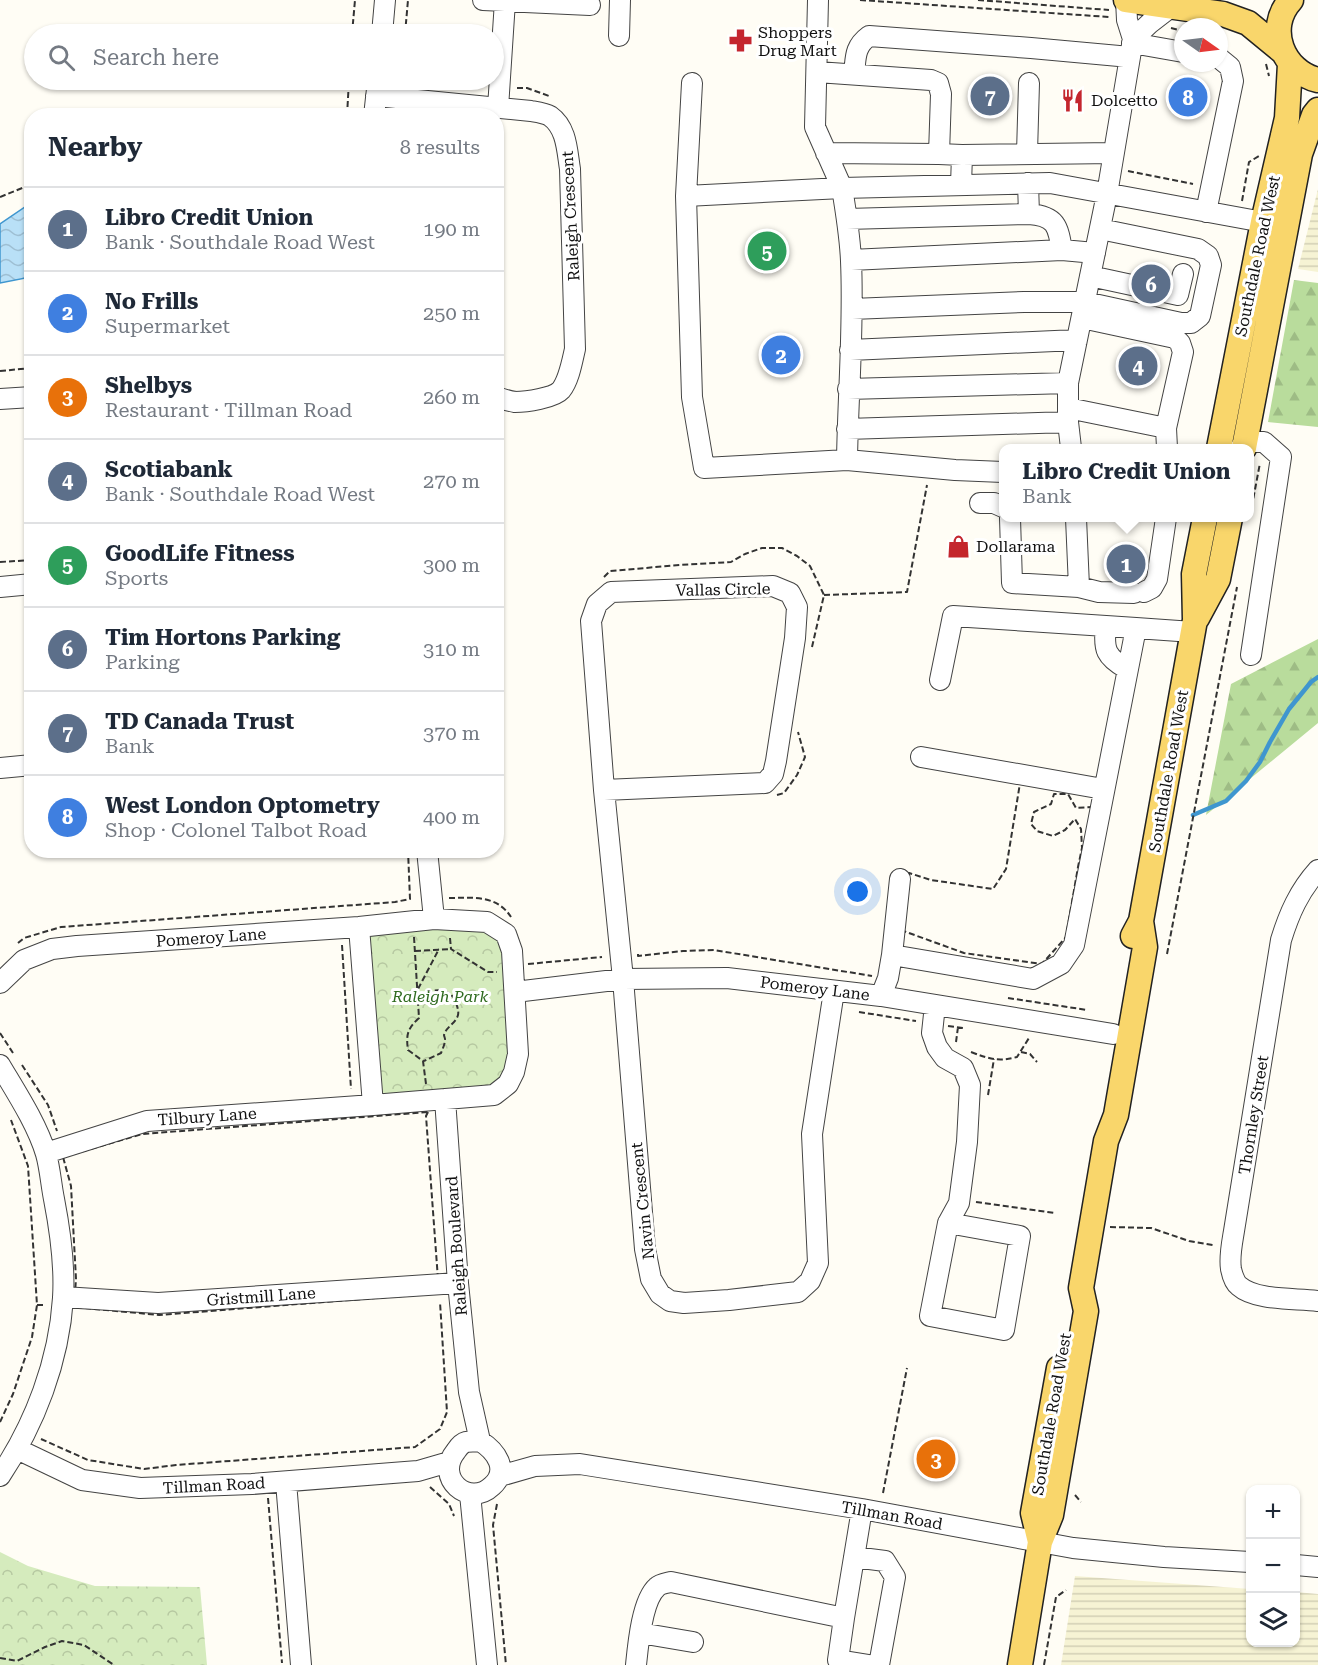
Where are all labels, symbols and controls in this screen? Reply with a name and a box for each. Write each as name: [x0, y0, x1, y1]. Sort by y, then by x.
north arrow: [1174, 18, 1228, 72]
place label: Shoppers Drug Mart: [758, 23, 837, 60]
search box: [24, 24, 504, 90]
pharmacy icon: Shoppers Drug Mart: [727, 28, 753, 54]
icon: search: [45, 41, 78, 74]
text: Search here: [93, 45, 219, 70]
pin: 7: [970, 74, 1010, 118]
pin: 8: [1168, 74, 1208, 120]
restaurant icon: Dolcetto: [1060, 87, 1086, 113]
place label: Dolcetto: [1091, 91, 1158, 110]
text: Nearby: [48, 132, 142, 162]
text: 8 results: [400, 135, 480, 159]
street label: Raleigh Crescent: [558, 150, 583, 281]
street label: Southdale Road West: [1231, 174, 1284, 338]
text: Libro Credit Union: [105, 205, 313, 230]
text: 1: [62, 217, 73, 241]
text: 190 m: [423, 217, 480, 241]
pin: 5: [748, 228, 786, 274]
text: Bank · Southdale Road West: [105, 230, 375, 254]
pin: 6: [1132, 262, 1170, 306]
text: No Frills: [105, 289, 198, 314]
text: 2: [62, 301, 73, 325]
text: 250 m: [423, 301, 480, 325]
text: Supermarket: [105, 314, 230, 338]
pin: 2: [762, 332, 800, 378]
pin: 4: [1118, 344, 1158, 388]
text: Shelbys: [105, 373, 192, 398]
text: 3: [62, 385, 73, 409]
text: 260 m: [423, 385, 480, 409]
text: Restaurant · Tillman Road: [105, 398, 352, 422]
popup: [999, 444, 1254, 522]
text: Scotiabank: [105, 457, 233, 482]
text: Libro Credit Union: [1022, 459, 1231, 484]
text: 4: [62, 469, 73, 493]
text: 270 m: [423, 469, 480, 493]
text: Bank · Southdale Road West: [105, 482, 375, 506]
text: Bank: [1022, 484, 1072, 508]
shop icon: Dollarama: [945, 533, 971, 559]
place label: Dollarama: [976, 537, 1056, 556]
text: GoodLife Fitness: [105, 541, 295, 566]
pin: 1: [1106, 542, 1146, 586]
text: 5: [62, 553, 73, 577]
text: 300 m: [423, 553, 480, 577]
text: Sports: [105, 566, 168, 590]
street label: Vallas Circle: [675, 579, 771, 600]
text: Tim Hortons Parking: [105, 625, 340, 650]
text: 6: [62, 637, 73, 661]
text: 310 m: [423, 637, 480, 661]
text: Parking: [105, 650, 180, 674]
street label: Southdale Road West: [1145, 689, 1192, 854]
text: TD Canada Trust: [105, 709, 294, 734]
text: 7: [62, 721, 73, 745]
text: 370 m: [423, 721, 480, 745]
text: Bank: [105, 734, 154, 758]
text: West London Optometry: [105, 793, 380, 818]
text: 8: [62, 805, 73, 829]
text: 400 m: [423, 805, 480, 829]
text: Shop · Colonel Talbot Road: [105, 818, 367, 842]
your location: [843, 877, 872, 906]
street label: Pomeroy Lane: [155, 924, 267, 951]
street label: Pomeroy Lane: [759, 972, 871, 1005]
park label: Raleigh Park: [391, 987, 488, 1006]
street label: Thornley Street: [1235, 1054, 1272, 1176]
street label: Tilbury Lane: [157, 1104, 257, 1129]
street label: Navin Crescent: [627, 1141, 658, 1261]
street label: Raleigh Boulevard: [442, 1175, 471, 1317]
street label: Gristmill Lane: [206, 1283, 316, 1310]
street label: Southdale Road West: [1028, 1332, 1075, 1497]
pin: 3: [916, 1436, 956, 1482]
street label: Tillman Road: [162, 1473, 266, 1498]
map controls: [1246, 1485, 1300, 1647]
button: +: [1246, 1485, 1300, 1539]
street label: Tillman Road: [840, 1497, 944, 1534]
button: −: [1246, 1539, 1300, 1593]
button: layers: [1246, 1593, 1300, 1647]

